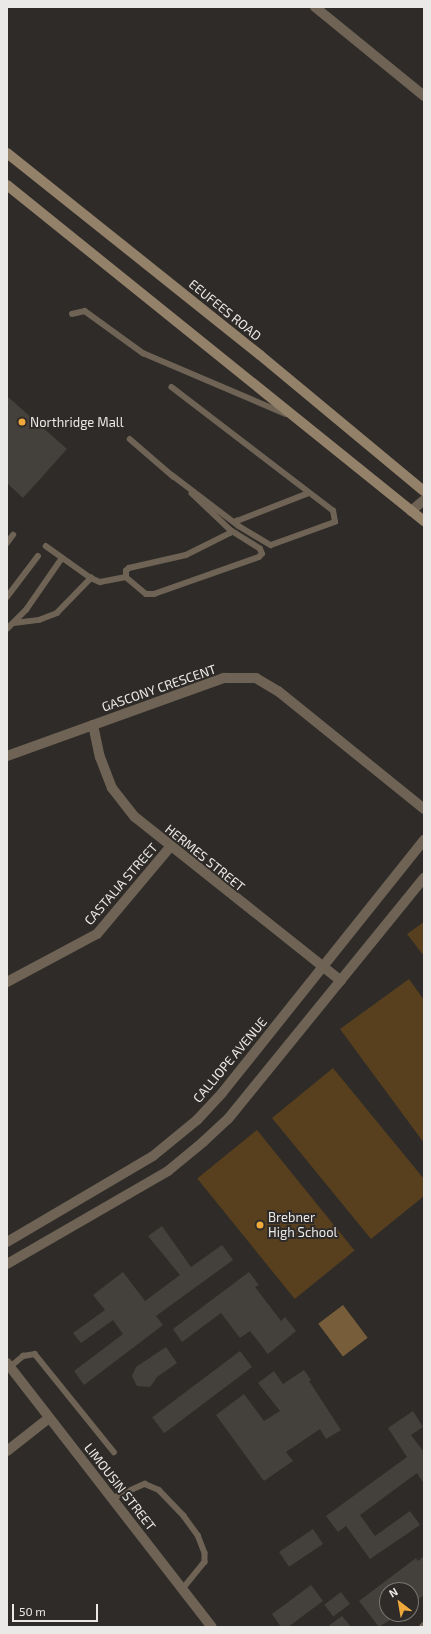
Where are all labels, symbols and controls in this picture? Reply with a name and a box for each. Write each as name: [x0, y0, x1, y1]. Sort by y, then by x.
street label: EEUFEES ROAD: [186, 276, 264, 344]
place label: Northridge Mall: [30, 414, 123, 430]
marker: Northridge Mall: [17, 417, 27, 427]
street label: GASCONY CRESCENT: [100, 661, 218, 715]
street label: HERMES STREET: [162, 821, 248, 895]
street label: CASTALIA STREET: [81, 840, 161, 928]
street label: CALLIOPE AVENUE: [190, 1014, 270, 1106]
place label: Brebner High School: [268, 1210, 337, 1241]
marker: Brebner High School: [255, 1220, 265, 1230]
street label: LIMOUSIN STREET: [81, 1440, 159, 1534]
north arrow: [379, 1582, 419, 1622]
text: N: [386, 1585, 400, 1600]
scale bar: [14, 1596, 100, 1622]
text: 50 m: [19, 1604, 46, 1618]

